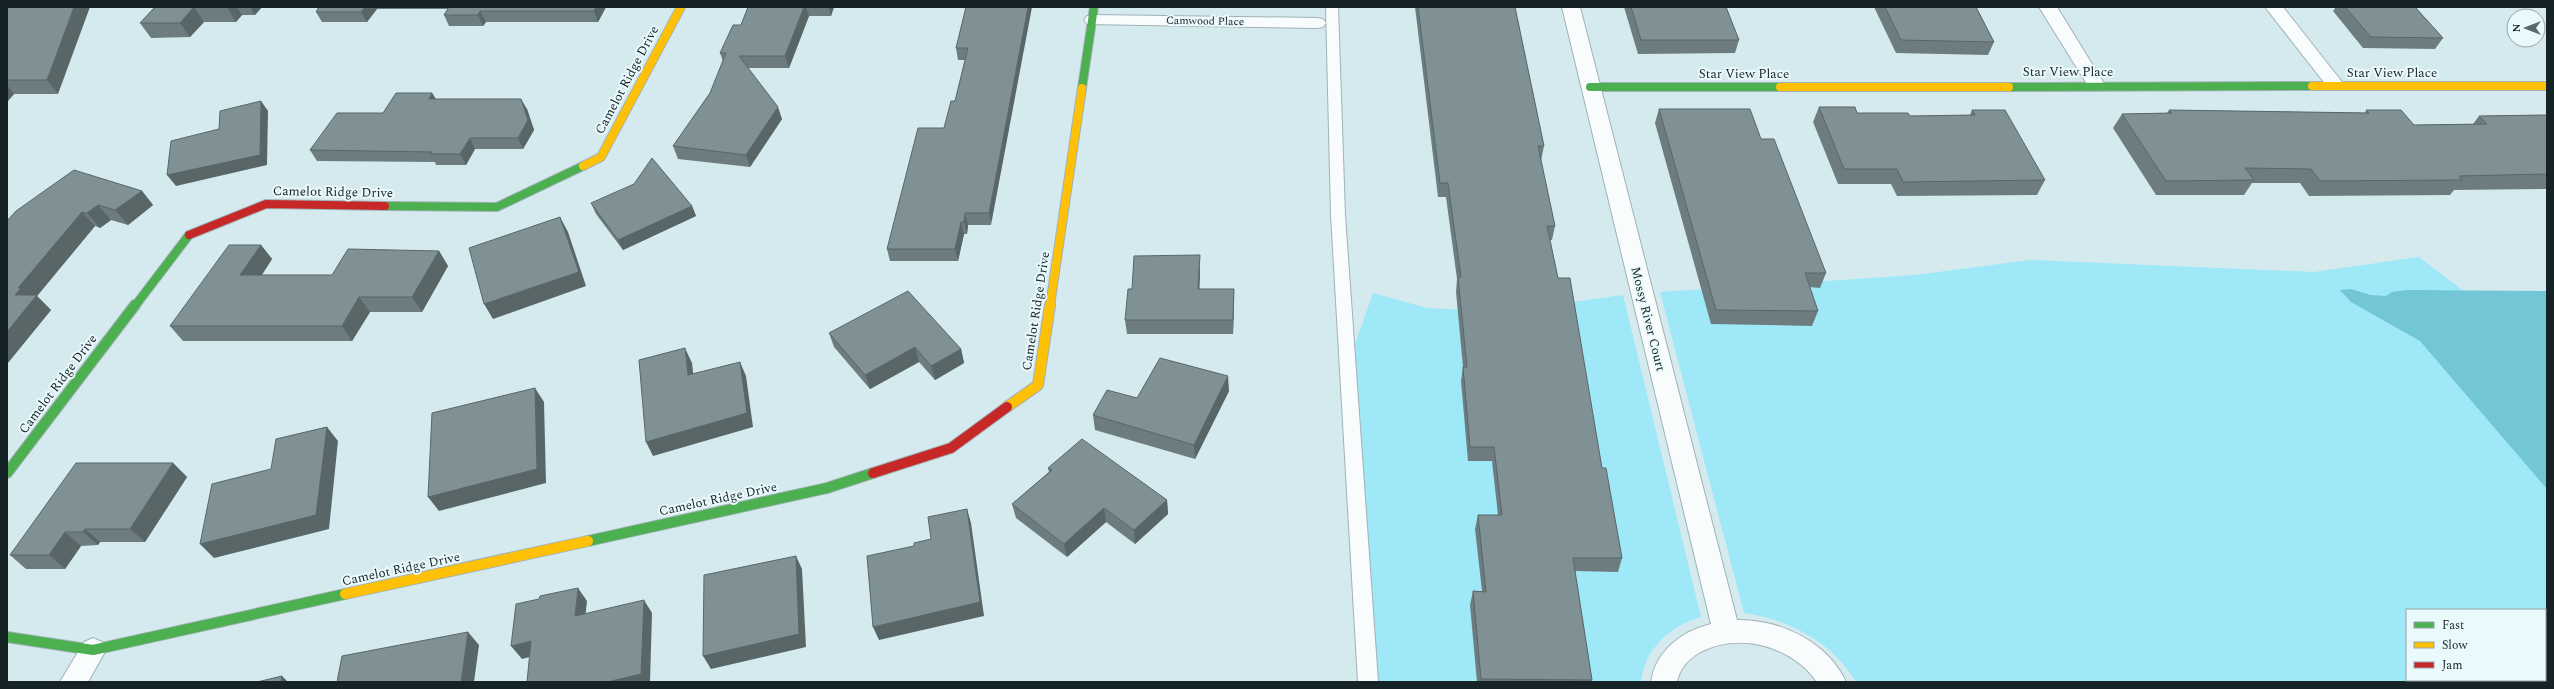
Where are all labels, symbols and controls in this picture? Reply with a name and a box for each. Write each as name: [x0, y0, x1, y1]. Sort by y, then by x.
north arrow: [2506, 8, 2546, 48]
street label: Camwood Place: [1166, 12, 1244, 30]
street label: Camelot Ridge Drive: [590, 22, 664, 138]
text: N: [2508, 23, 2525, 32]
street label: Star View Place: [2023, 62, 2113, 82]
street label: Star View Place: [2347, 63, 2437, 83]
street label: Star View Place: [1699, 64, 1789, 84]
street label: Camelot Ridge Drive: [273, 181, 393, 203]
street label: Camelot Ridge Drive: [1017, 250, 1055, 372]
street label: Mossy River Court: [1625, 265, 1671, 374]
street label: Camelot Ridge Drive: [14, 330, 102, 438]
street label: Camelot Ridge Drive: [657, 477, 779, 521]
street label: Camelot Ridge Drive: [340, 547, 462, 591]
legend: [2406, 609, 2546, 681]
text: Fast: [2442, 616, 2464, 635]
text: Slow: [2442, 636, 2468, 655]
text: Jam: [2442, 656, 2463, 675]

